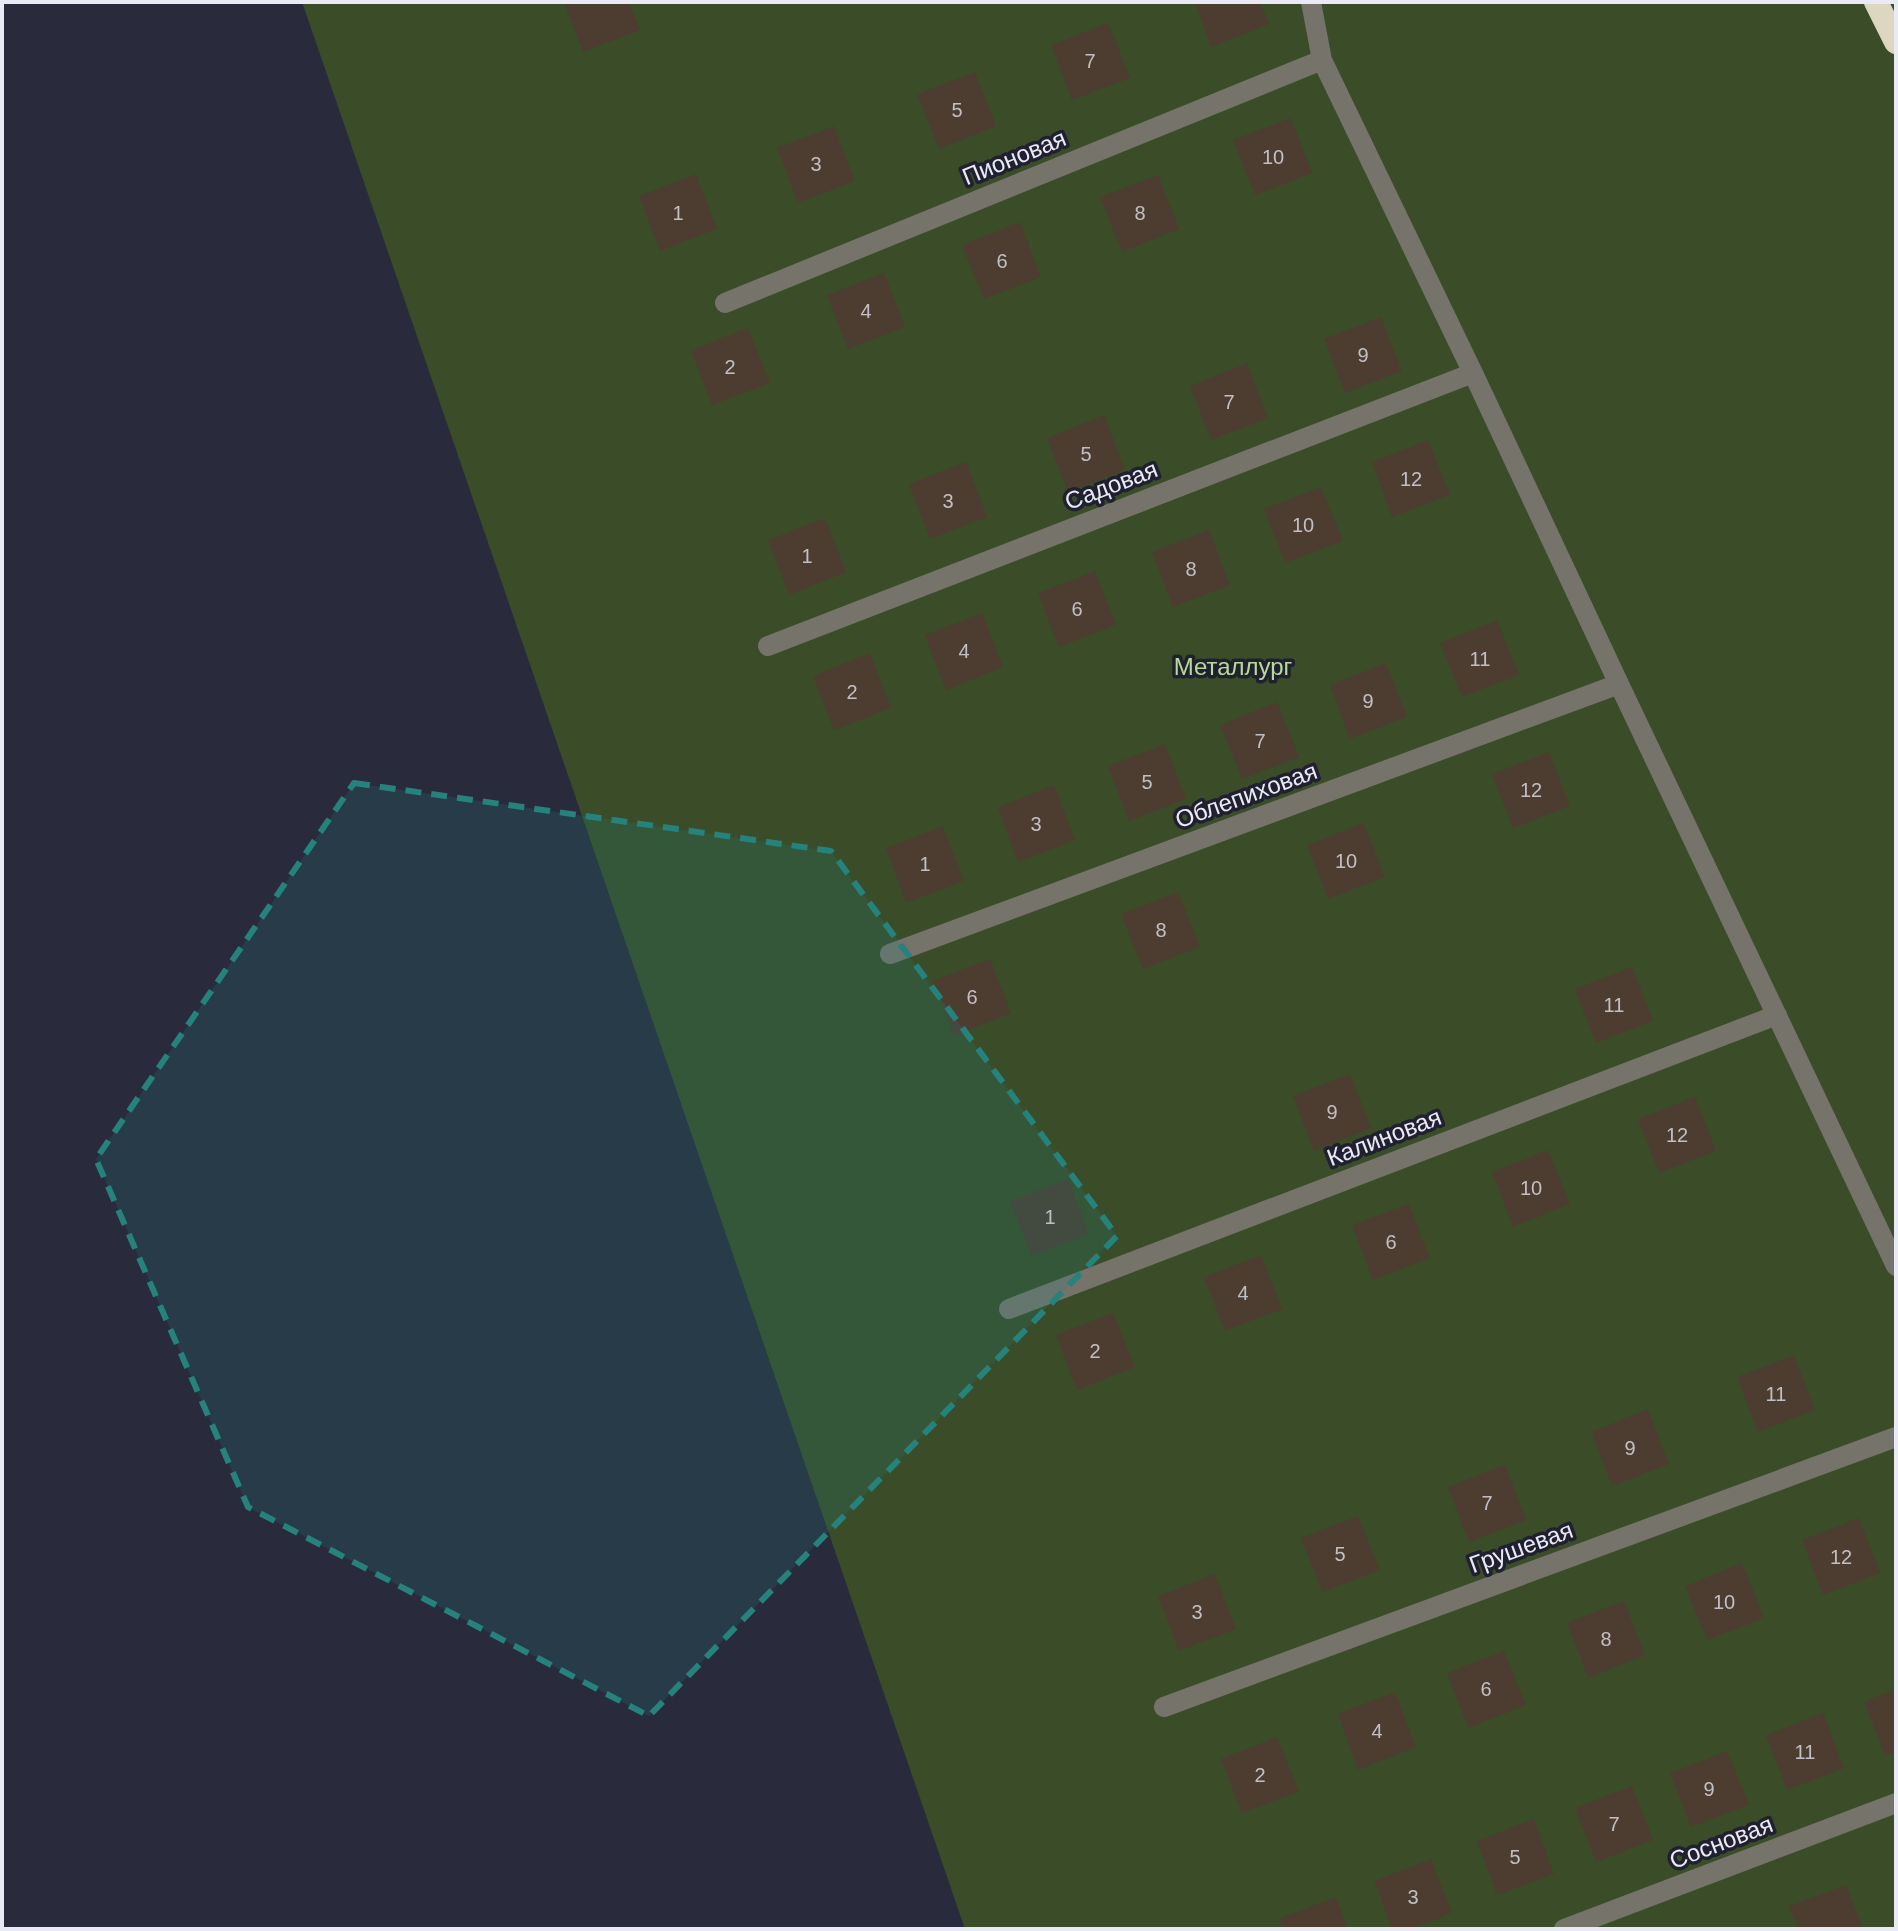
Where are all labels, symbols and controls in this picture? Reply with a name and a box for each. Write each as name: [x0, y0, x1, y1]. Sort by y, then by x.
house number: 7: [1084, 50, 1096, 72]
house number: 5: [951, 99, 963, 121]
street label: Пионовая: [958, 124, 1070, 190]
house number: 10: [1262, 146, 1284, 168]
house number: 3: [810, 153, 822, 175]
house number: 1: [672, 202, 684, 224]
house number: 8: [1134, 202, 1146, 224]
house number: 6: [996, 250, 1008, 272]
house number: 4: [860, 300, 872, 322]
house number: 9: [1357, 344, 1369, 366]
house number: 2: [724, 356, 736, 378]
house number: 7: [1223, 391, 1235, 413]
house number: 5: [1080, 443, 1092, 465]
street label: Садовая: [1061, 455, 1161, 515]
house number: 12: [1400, 468, 1422, 490]
house number: 3: [942, 490, 954, 512]
house number: 10: [1292, 514, 1314, 536]
house number: 1: [801, 545, 813, 567]
house number: 8: [1185, 558, 1197, 580]
house number: 6: [1071, 598, 1083, 620]
house number: 4: [958, 640, 970, 662]
house number: 11: [1470, 648, 1490, 670]
park label: Металлург: [1174, 653, 1293, 680]
house number: 2: [846, 681, 858, 703]
house number: 9: [1362, 690, 1374, 712]
house number: 7: [1254, 730, 1266, 752]
street label: Облепиховая: [1171, 757, 1321, 833]
house number: 5: [1141, 771, 1153, 793]
house number: 12: [1520, 779, 1542, 801]
house number: 3: [1030, 813, 1042, 835]
house number: 10: [1335, 850, 1357, 872]
house number: 1: [919, 853, 931, 875]
house number: 8: [1155, 919, 1167, 941]
house number: 6: [966, 986, 978, 1008]
house number: 11: [1604, 994, 1624, 1016]
house number: 9: [1326, 1101, 1338, 1123]
street label: Калиновая: [1323, 1103, 1445, 1171]
house number: 12: [1666, 1124, 1688, 1146]
house number: 10: [1520, 1177, 1542, 1199]
house number: 1: [1044, 1206, 1056, 1228]
house number: 6: [1385, 1231, 1397, 1253]
house number: 4: [1237, 1282, 1249, 1304]
house number: 2: [1089, 1340, 1101, 1362]
house number: 11: [1766, 1383, 1786, 1405]
house number: 9: [1624, 1437, 1636, 1459]
house number: 7: [1481, 1492, 1493, 1514]
street label: Грушевая: [1466, 1516, 1576, 1578]
house number: 5: [1334, 1543, 1346, 1565]
house number: 12: [1830, 1546, 1852, 1568]
house number: 10: [1713, 1591, 1735, 1613]
house number: 3: [1191, 1601, 1203, 1623]
house number: 8: [1600, 1628, 1612, 1650]
house number: 6: [1480, 1678, 1492, 1700]
house number: 4: [1371, 1720, 1383, 1742]
house number: 11: [1795, 1741, 1815, 1763]
house number: 2: [1254, 1764, 1266, 1786]
house number: 9: [1703, 1778, 1715, 1800]
street label: Сосновая: [1666, 1810, 1776, 1874]
house number: 7: [1608, 1813, 1620, 1835]
house number: 5: [1509, 1846, 1521, 1868]
house number: 3: [1407, 1886, 1419, 1908]

